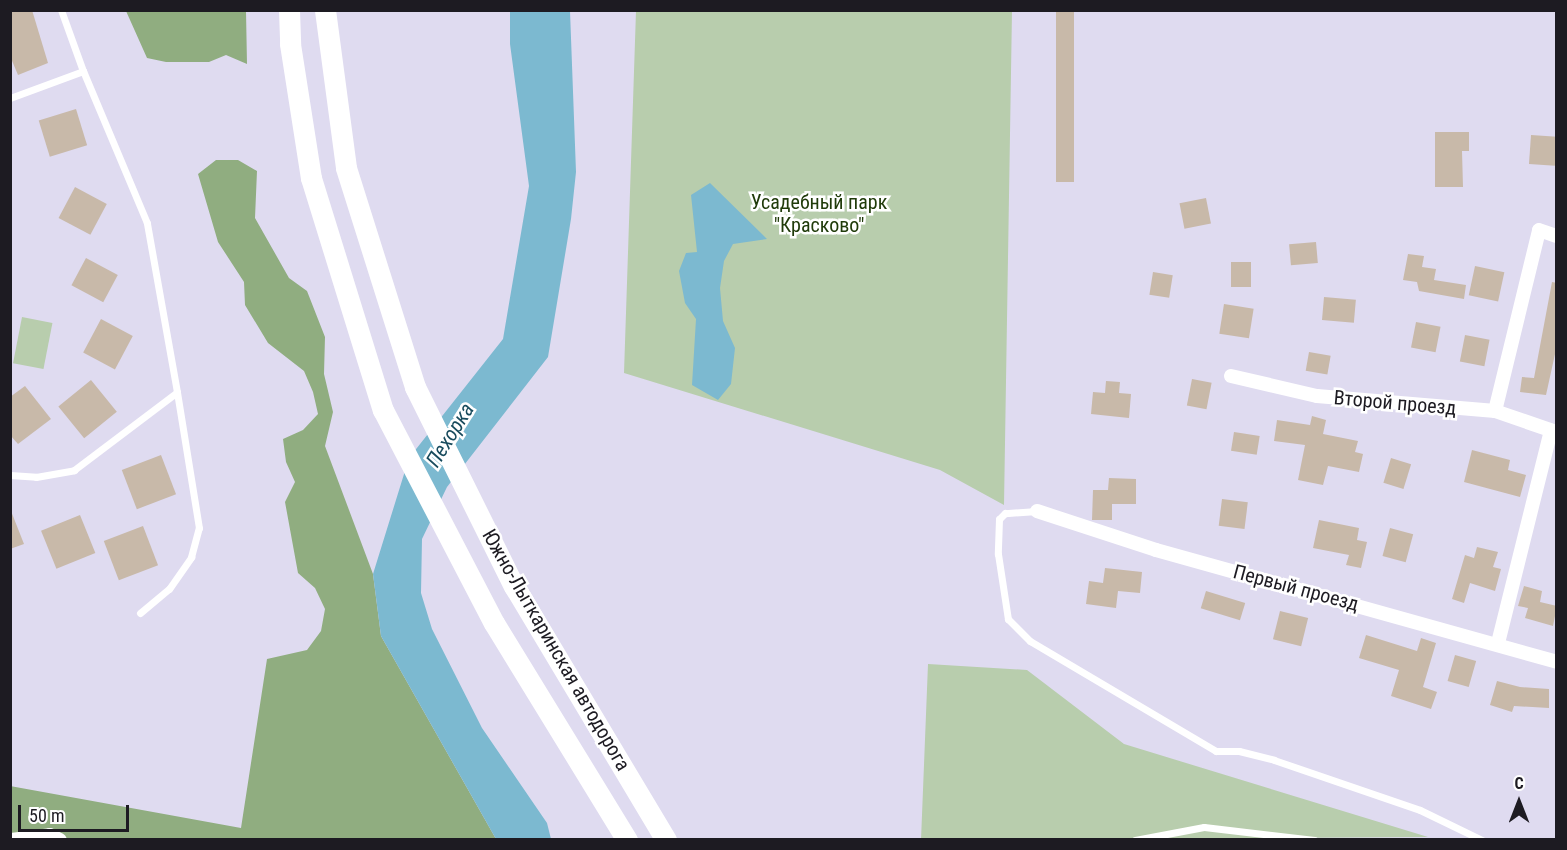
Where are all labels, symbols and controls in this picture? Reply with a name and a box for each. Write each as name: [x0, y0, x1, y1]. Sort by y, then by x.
park label: Усадебный парк "Красково": [751, 191, 887, 238]
street label: Второй проезд: [1333, 386, 1457, 420]
water label: Пехорка: [421, 398, 479, 472]
street label: Южно-Лыткаринская автодорога: [477, 525, 635, 775]
street label: Первый проезд: [1230, 560, 1362, 616]
north arrow: [1489, 772, 1549, 832]
text: С: [1514, 774, 1524, 793]
scale bar: [21, 793, 132, 831]
text: 50 m: [29, 805, 64, 826]

